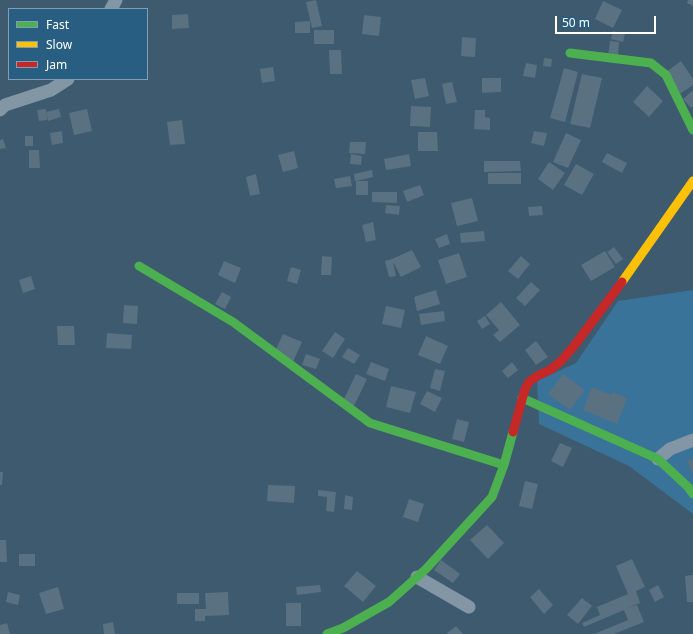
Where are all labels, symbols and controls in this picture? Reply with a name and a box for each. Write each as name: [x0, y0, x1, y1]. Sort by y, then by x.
legend: [8, 8, 148, 80]
scale bar: [557, 8, 658, 34]
text: 50 m: [562, 14, 590, 31]
text: Fast: [46, 16, 69, 33]
text: Slow: [46, 36, 72, 53]
text: Jam: [46, 56, 67, 73]

